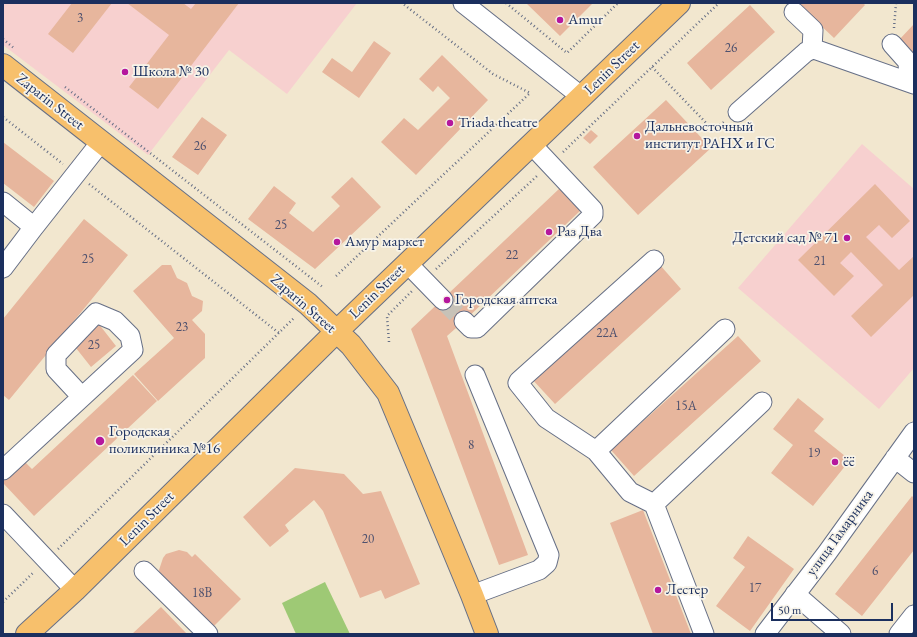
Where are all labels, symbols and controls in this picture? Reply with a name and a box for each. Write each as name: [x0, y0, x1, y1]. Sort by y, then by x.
house number: 3: [77, 10, 83, 26]
place label: Amur: [568, 11, 603, 29]
marker: Amur: [555, 15, 565, 25]
street label: Lenin Street: [581, 37, 643, 99]
house number: 26: [725, 40, 737, 56]
place label: Школа № 30: [133, 63, 209, 81]
marker: Школа № 30: [120, 67, 130, 77]
street label: Zaparin Street: [13, 70, 87, 134]
place label: Triada theatre: [458, 114, 538, 132]
marker: Triada theatre: [445, 118, 455, 128]
place label: Дальневосточный институт РАНХ и ГС: [645, 118, 775, 153]
marker: Дальневосточный институт РАНХ и ГС: [632, 131, 642, 141]
house number: 26: [194, 138, 206, 154]
house number: 25: [275, 217, 287, 233]
place label: Раз Два: [557, 223, 602, 241]
marker: Раз Два: [544, 227, 554, 237]
place label: Детский сад № 71: [732, 229, 839, 247]
place label: Амур маркет: [345, 233, 424, 251]
marker: Детский сад № 71: [842, 233, 852, 243]
marker: Амур маркет: [332, 237, 342, 247]
house number: 22: [506, 247, 518, 263]
house number: 25: [82, 251, 94, 267]
house number: 21: [814, 253, 826, 269]
street label: Lenin Street: [346, 261, 408, 323]
street label: Zaparin Street: [267, 271, 339, 337]
place label: Городская аптека: [455, 291, 557, 309]
marker: Городская аптека: [442, 295, 452, 305]
house number: 23: [176, 319, 188, 335]
house number: 22А: [596, 325, 618, 341]
house number: 25: [88, 337, 100, 353]
house number: 15А: [675, 398, 697, 414]
place label: Городская поликлиника №16: [109, 423, 220, 458]
marker: Городская поликлиника №16: [94, 435, 106, 447]
house number: 8: [468, 437, 474, 453]
house number: 19: [808, 445, 820, 461]
place label: ёё: [843, 453, 855, 471]
marker: ёё: [830, 457, 840, 467]
street label: улица Гамарника: [803, 486, 877, 580]
street label: Lenin Street: [116, 488, 178, 550]
house number: 20: [362, 531, 374, 547]
house number: 6: [872, 563, 878, 579]
house number: 17: [749, 580, 761, 596]
place label: Лестер: [666, 581, 708, 599]
house number: 18В: [192, 585, 212, 601]
marker: Лестер: [653, 585, 663, 595]
scale bar: [773, 595, 895, 621]
text: 50 m: [778, 602, 801, 618]

